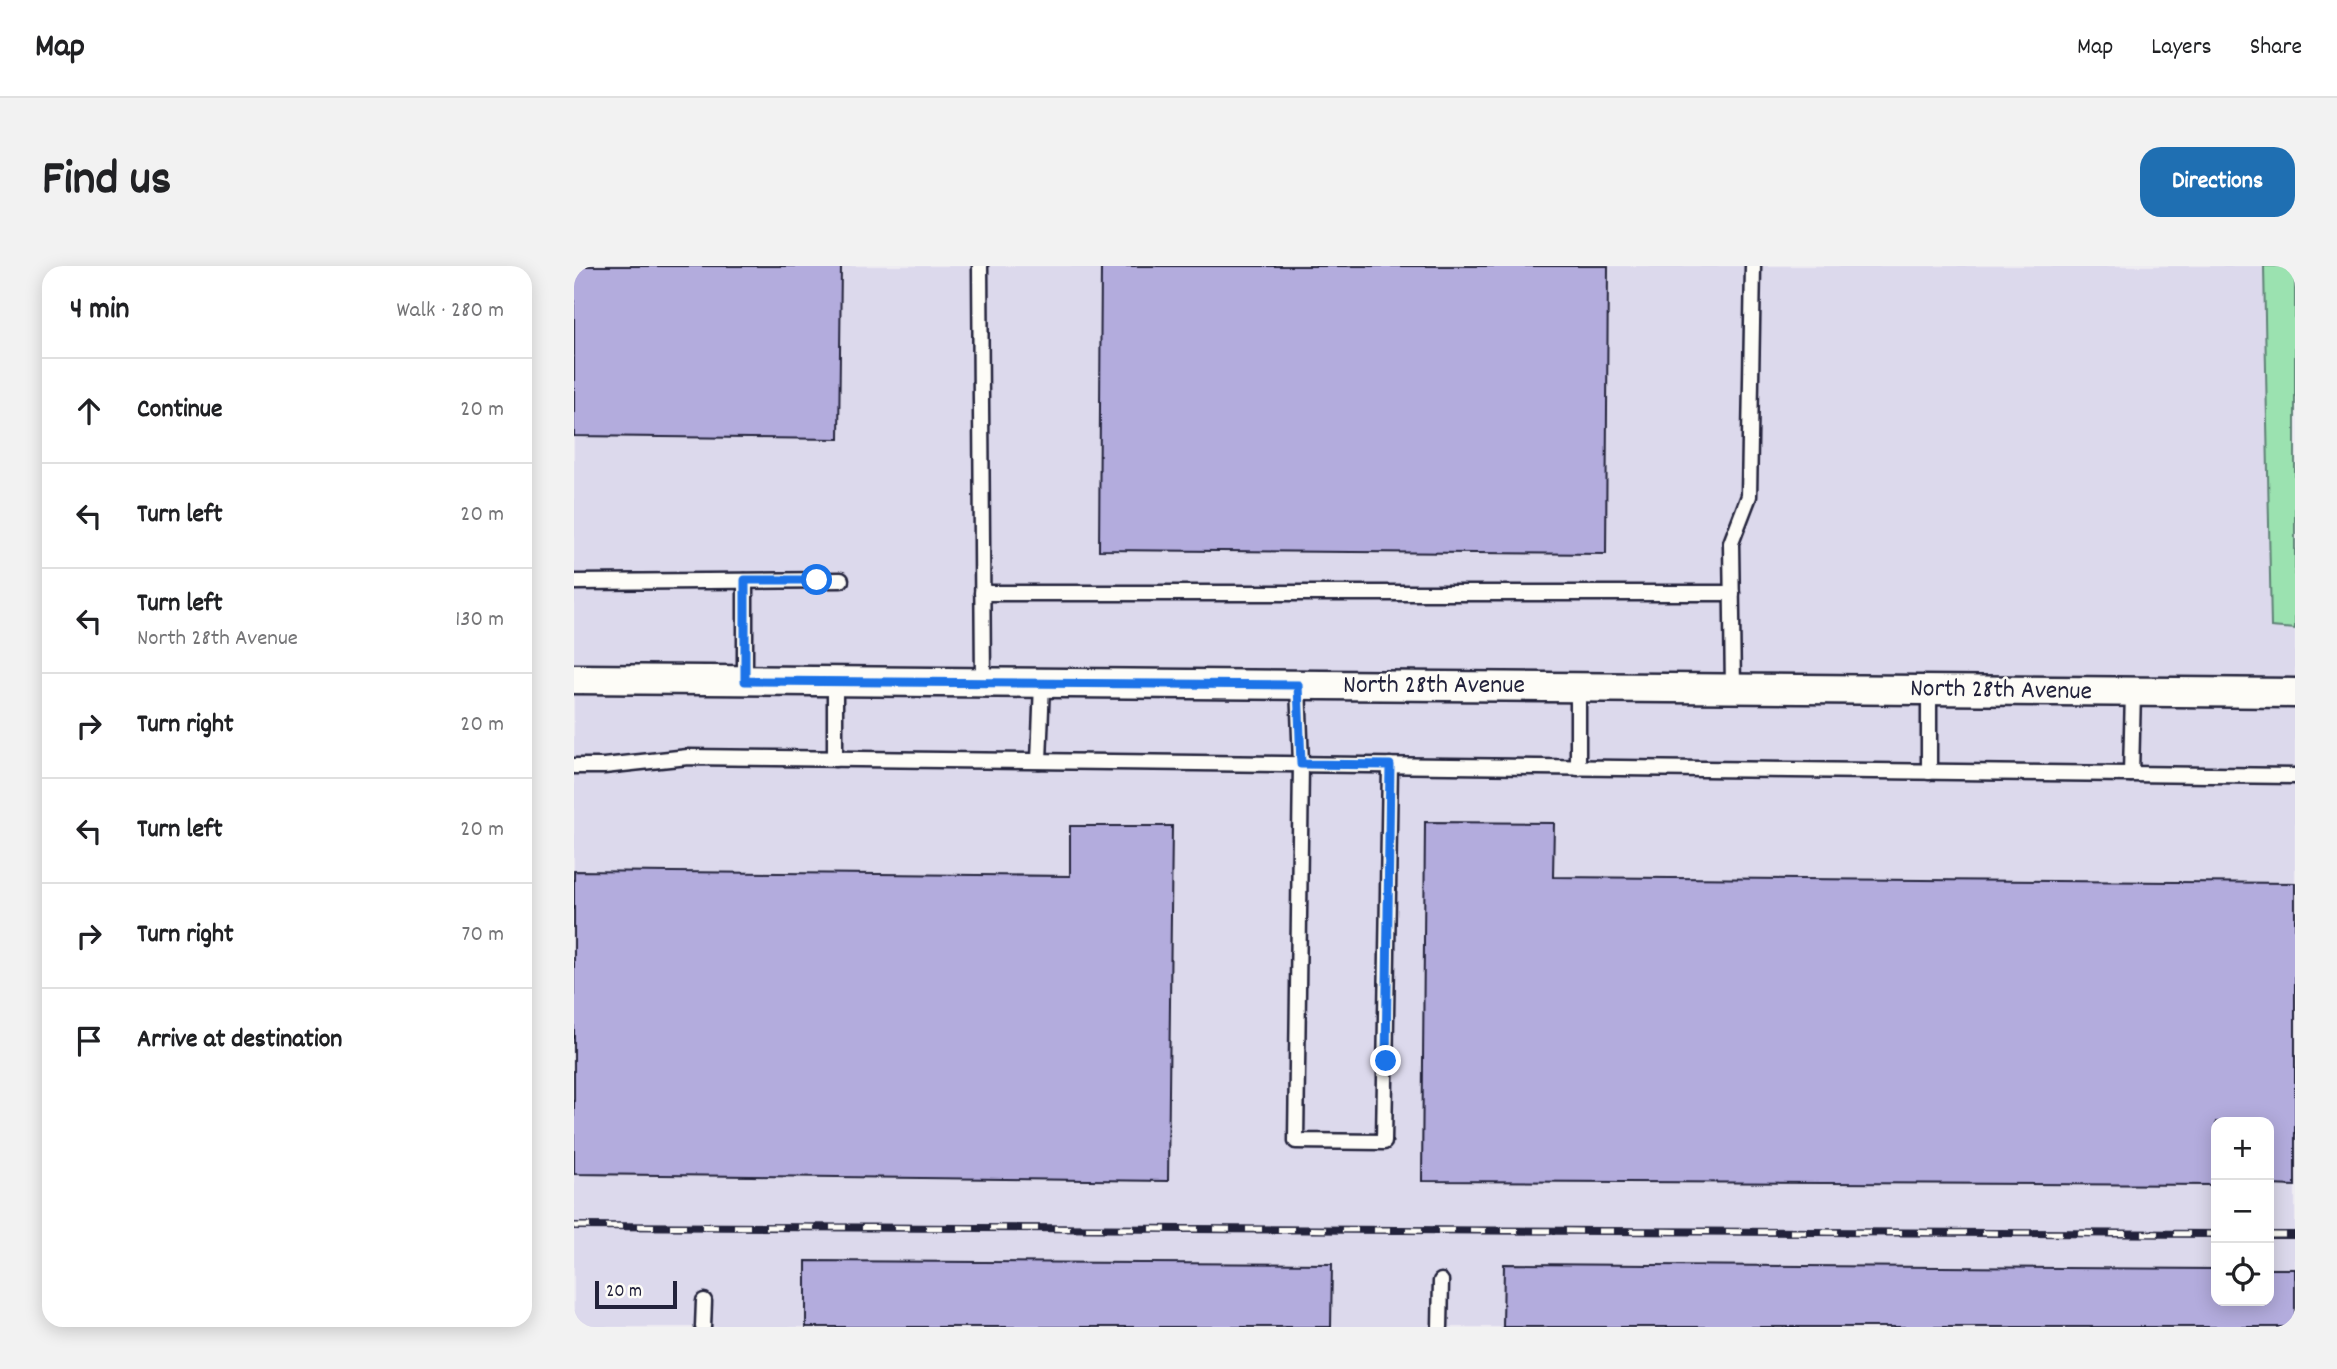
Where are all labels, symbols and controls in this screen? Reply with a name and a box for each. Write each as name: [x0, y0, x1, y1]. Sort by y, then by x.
text: Map: [35, 25, 85, 72]
text: Map: [2077, 31, 2113, 65]
text: Layers: [2151, 31, 2212, 65]
text: Share: [2250, 31, 2302, 65]
text: Find us: [42, 147, 171, 217]
button: Directions: [2140, 147, 2295, 217]
text: 4 min: [70, 290, 129, 333]
text: Walk · 280 m: [396, 295, 504, 328]
icon: ahead: [70, 392, 108, 430]
text: Continue: [137, 392, 222, 429]
text: 20 m: [460, 394, 504, 427]
icon: left: [70, 497, 108, 535]
text: Turn left: [137, 497, 223, 534]
text: 20 m: [460, 499, 504, 532]
route start: [801, 564, 832, 595]
text: Turn left: [137, 586, 223, 623]
icon: left: [70, 602, 108, 640]
text: 130 m: [455, 604, 504, 637]
text: North 28th Avenue: [137, 623, 298, 656]
street label: North 28th Avenue: [1343, 668, 1525, 705]
street label: North 28th Avenue: [1910, 671, 2092, 711]
icon: right: [70, 707, 108, 745]
text: Turn right: [137, 707, 234, 744]
text: 20 m: [460, 709, 504, 742]
icon: left: [70, 812, 108, 850]
text: Turn left: [137, 812, 223, 849]
text: 20 m: [460, 814, 504, 847]
icon: right: [70, 917, 108, 955]
text: Turn right: [137, 917, 234, 954]
text: 70 m: [462, 919, 504, 952]
icon: arrive: [70, 1022, 108, 1060]
text: Arrive at destination: [137, 1022, 342, 1059]
route end: [1370, 1045, 1401, 1076]
map controls: [2211, 1117, 2274, 1306]
button: +: [2211, 1117, 2274, 1180]
button: −: [2211, 1180, 2274, 1243]
button: locate: [2211, 1243, 2274, 1306]
scale bar: [595, 1278, 677, 1310]
text: 20 m: [606, 1279, 642, 1306]

